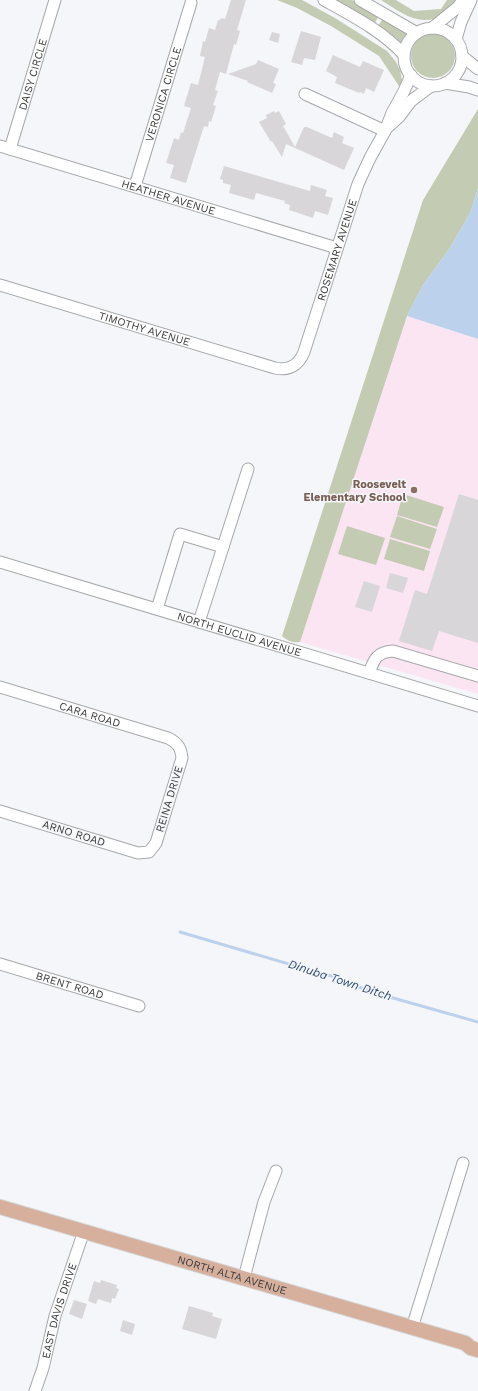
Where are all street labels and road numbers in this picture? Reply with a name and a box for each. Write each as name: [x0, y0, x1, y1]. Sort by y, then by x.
street label: DAISY CIRCLE: [16, 37, 50, 112]
street label: VERONICA CIRCLE: [143, 45, 184, 143]
street label: HEATHER AVENUE: [120, 177, 217, 218]
street label: ROSEMARY AVENUE: [315, 198, 360, 303]
street label: TIMOTHY AVENUE: [97, 309, 192, 349]
street label: NORTH EUCLID AVENUE: [176, 610, 303, 659]
street label: CARA ROAD: [58, 699, 122, 730]
street label: REINA DRIVE: [153, 764, 186, 834]
street label: ARNO ROAD: [41, 818, 107, 849]
street label: BRENT ROAD: [34, 969, 105, 1002]
street label: NORTH ALTA AVENUE: [176, 1253, 288, 1298]
street label: EAST DAVIS DRIVE: [39, 1261, 80, 1360]

